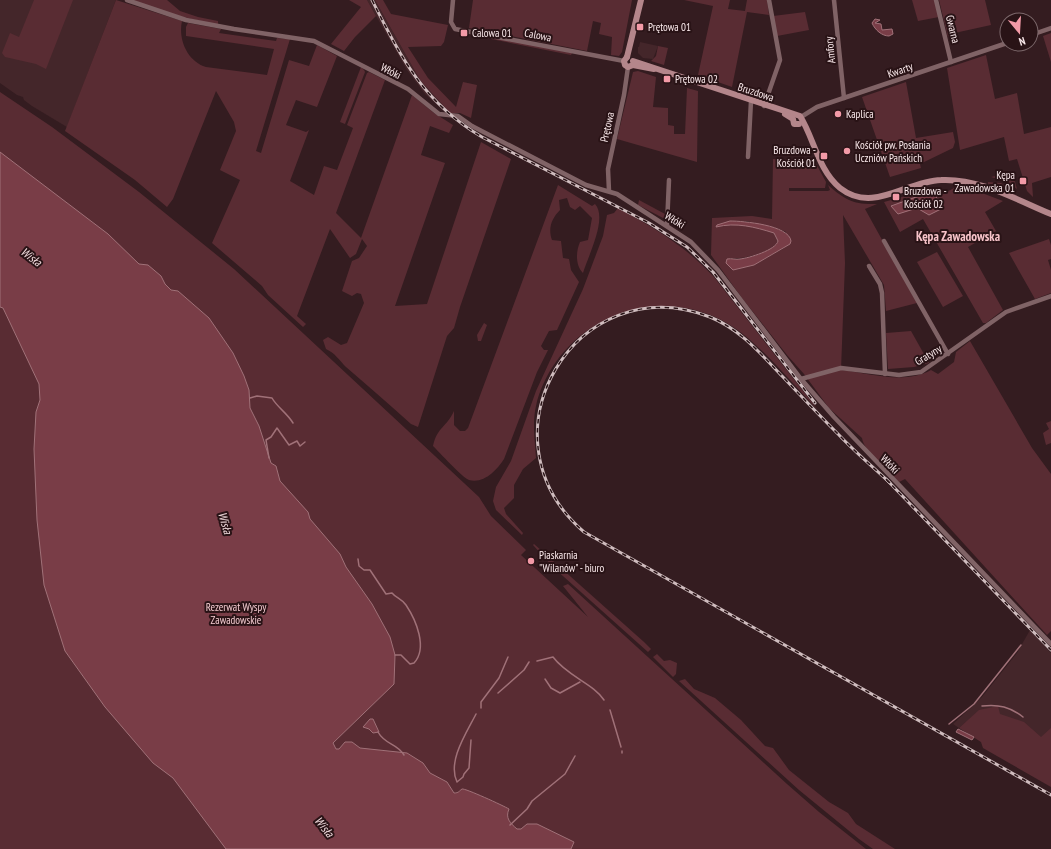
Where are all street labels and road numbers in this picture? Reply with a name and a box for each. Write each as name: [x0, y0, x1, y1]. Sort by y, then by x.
street label: Gwarna: [943, 13, 963, 45]
street label: Calowa: [523, 26, 553, 44]
street label: Amfory: [822, 35, 838, 64]
street label: Kwarty: [885, 59, 915, 81]
street label: Włóki: [378, 60, 404, 82]
street label: Bruzdowa: [736, 80, 776, 104]
street label: Prętowa: [597, 110, 617, 144]
street label: Włóki: [662, 208, 688, 232]
street label: Gratyny: [912, 341, 945, 368]
street label: Włóki: [878, 451, 902, 477]

